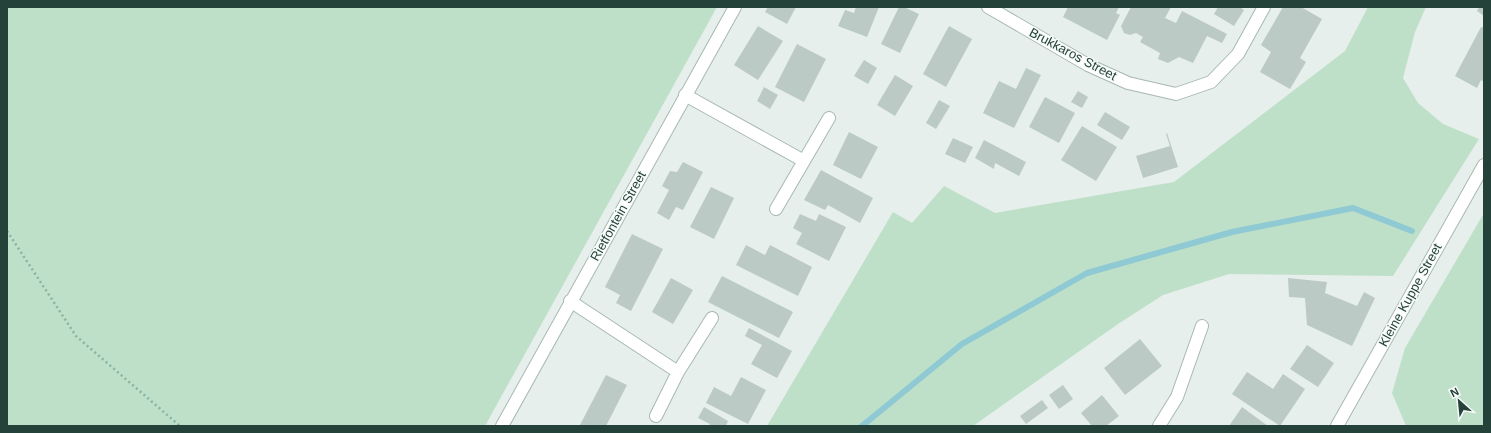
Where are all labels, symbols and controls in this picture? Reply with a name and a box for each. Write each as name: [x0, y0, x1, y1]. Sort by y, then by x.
street label: Brukkaros Street: [1027, 25, 1120, 84]
street label: Rietfontein Street: [587, 168, 649, 264]
street label: Kleine Kuppe Street: [1375, 240, 1445, 349]
north arrow: [1439, 381, 1479, 421]
text: N: [1448, 385, 1461, 399]

